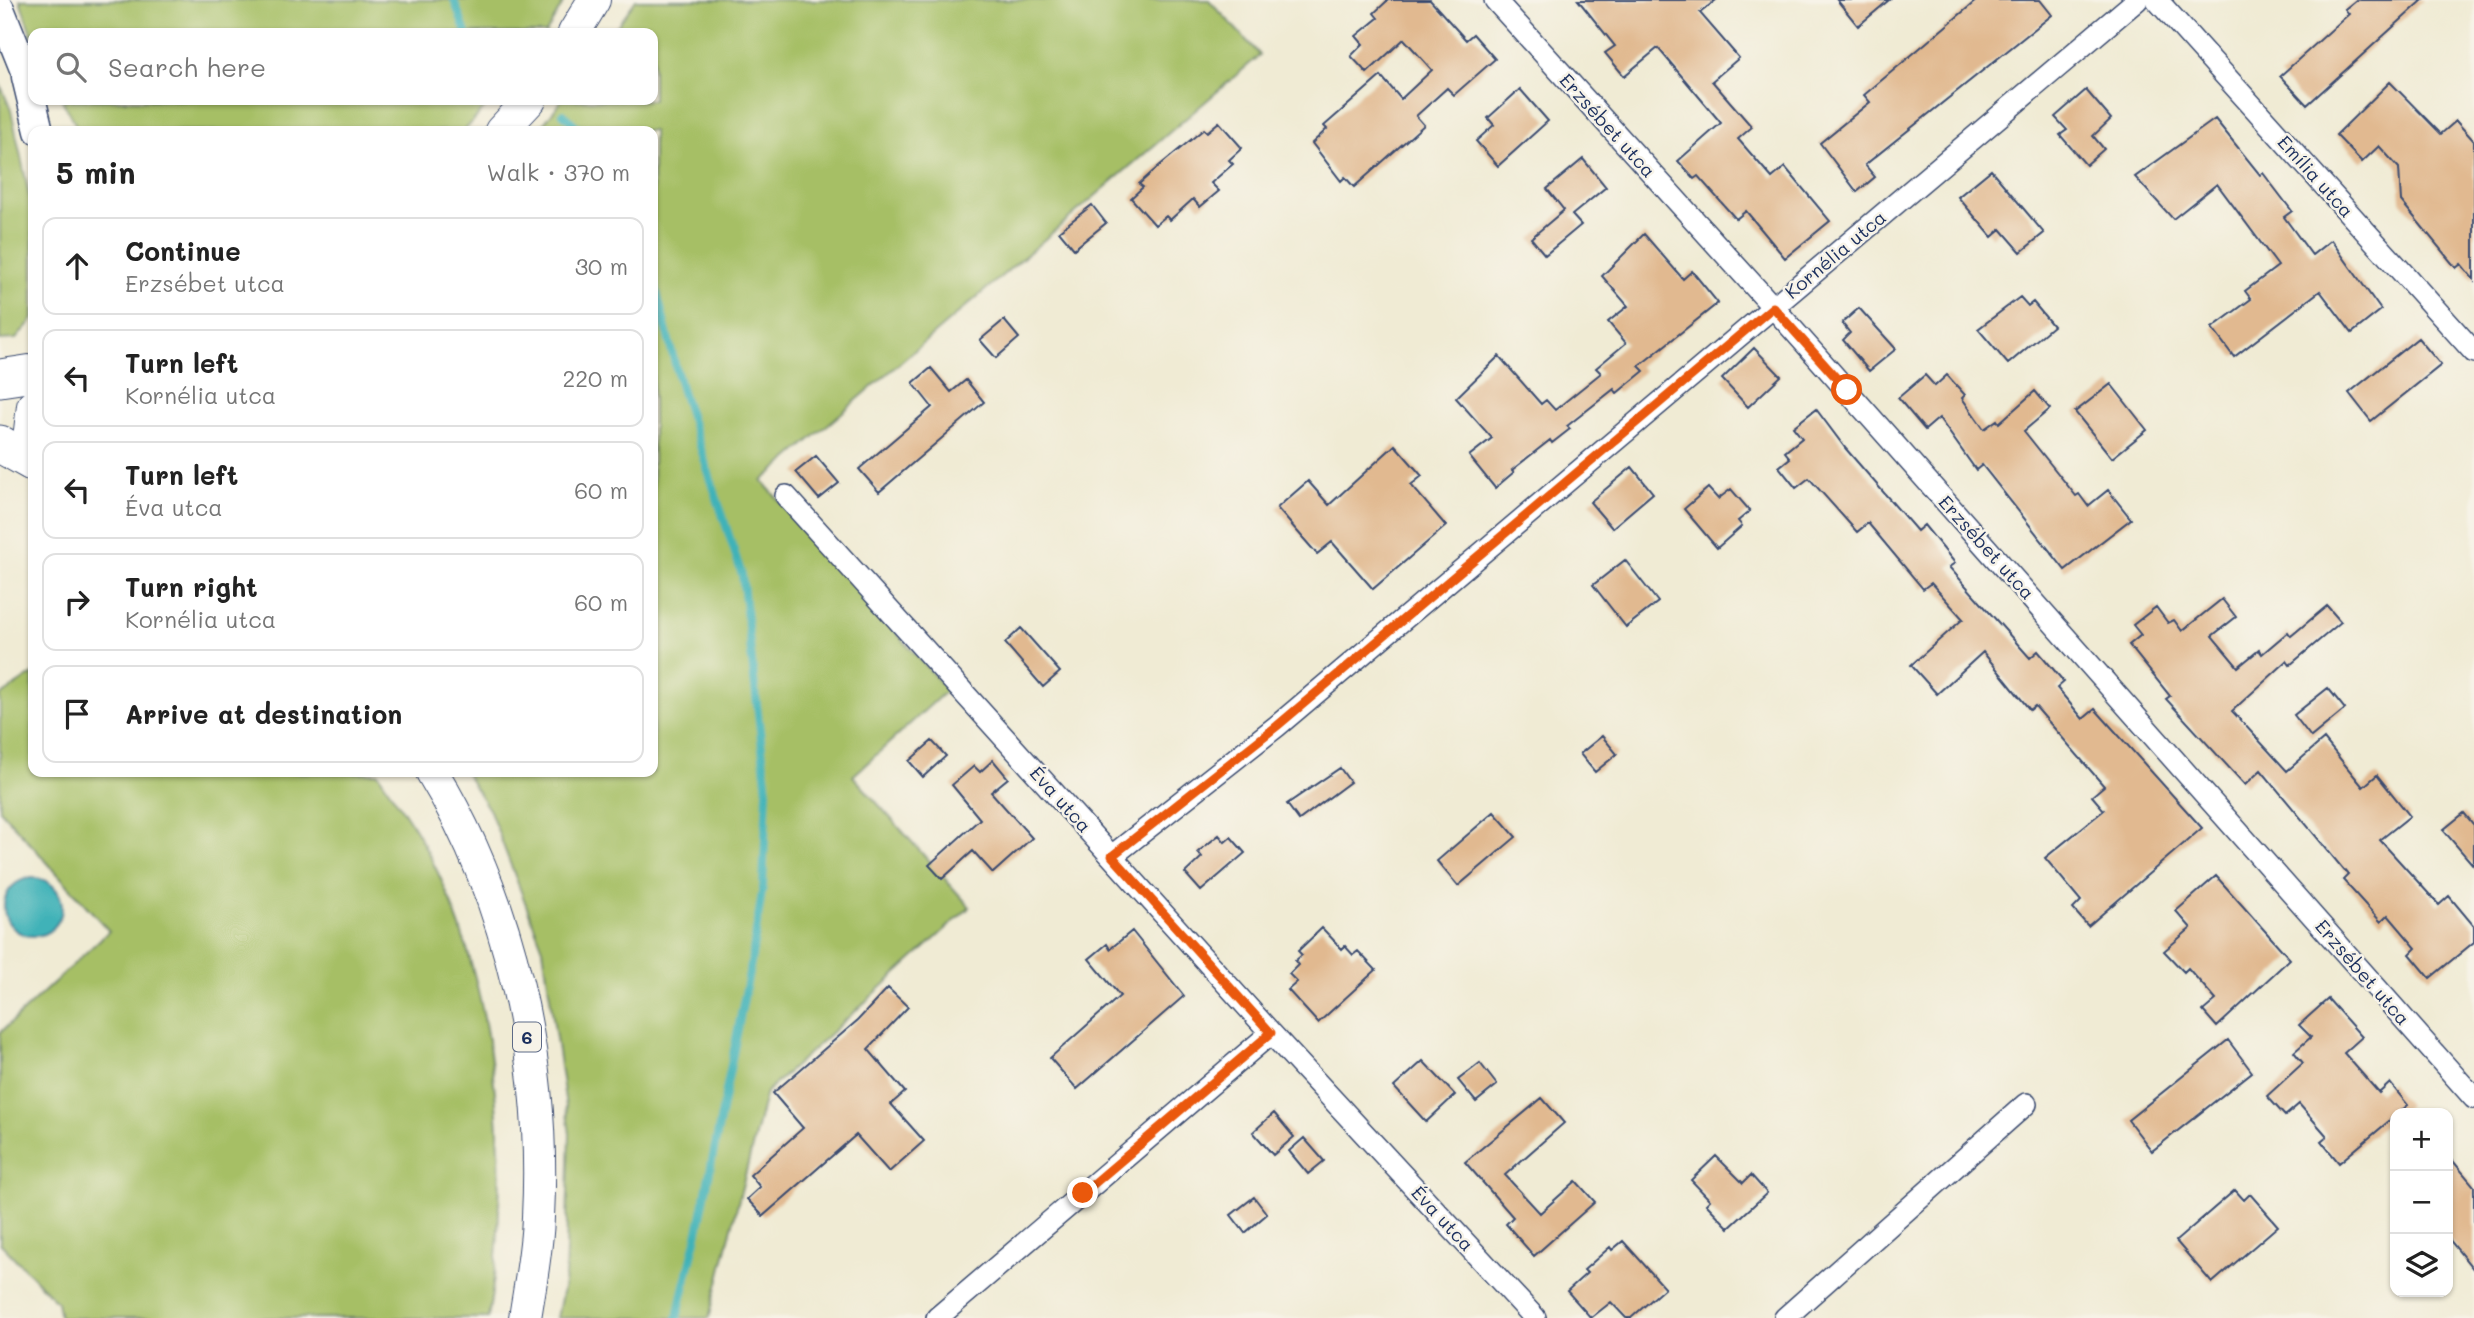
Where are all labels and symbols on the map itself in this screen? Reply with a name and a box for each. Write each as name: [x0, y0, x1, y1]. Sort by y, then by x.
street label: Erzsébet utca: [1555, 68, 1661, 182]
street label: Emília utca: [2272, 130, 2360, 222]
street label: Kornélia utca: [1779, 204, 1891, 304]
route start: [1831, 374, 1862, 405]
street label: Erzsébet utca: [1934, 490, 2040, 604]
street label: Éva utca: [1025, 761, 1097, 837]
street label: Erzsébet utca: [2310, 914, 2416, 1030]
road number: 6: [513, 1022, 541, 1052]
route end: [1067, 1177, 1098, 1208]
street label: Éva utca: [1406, 1180, 1480, 1256]

